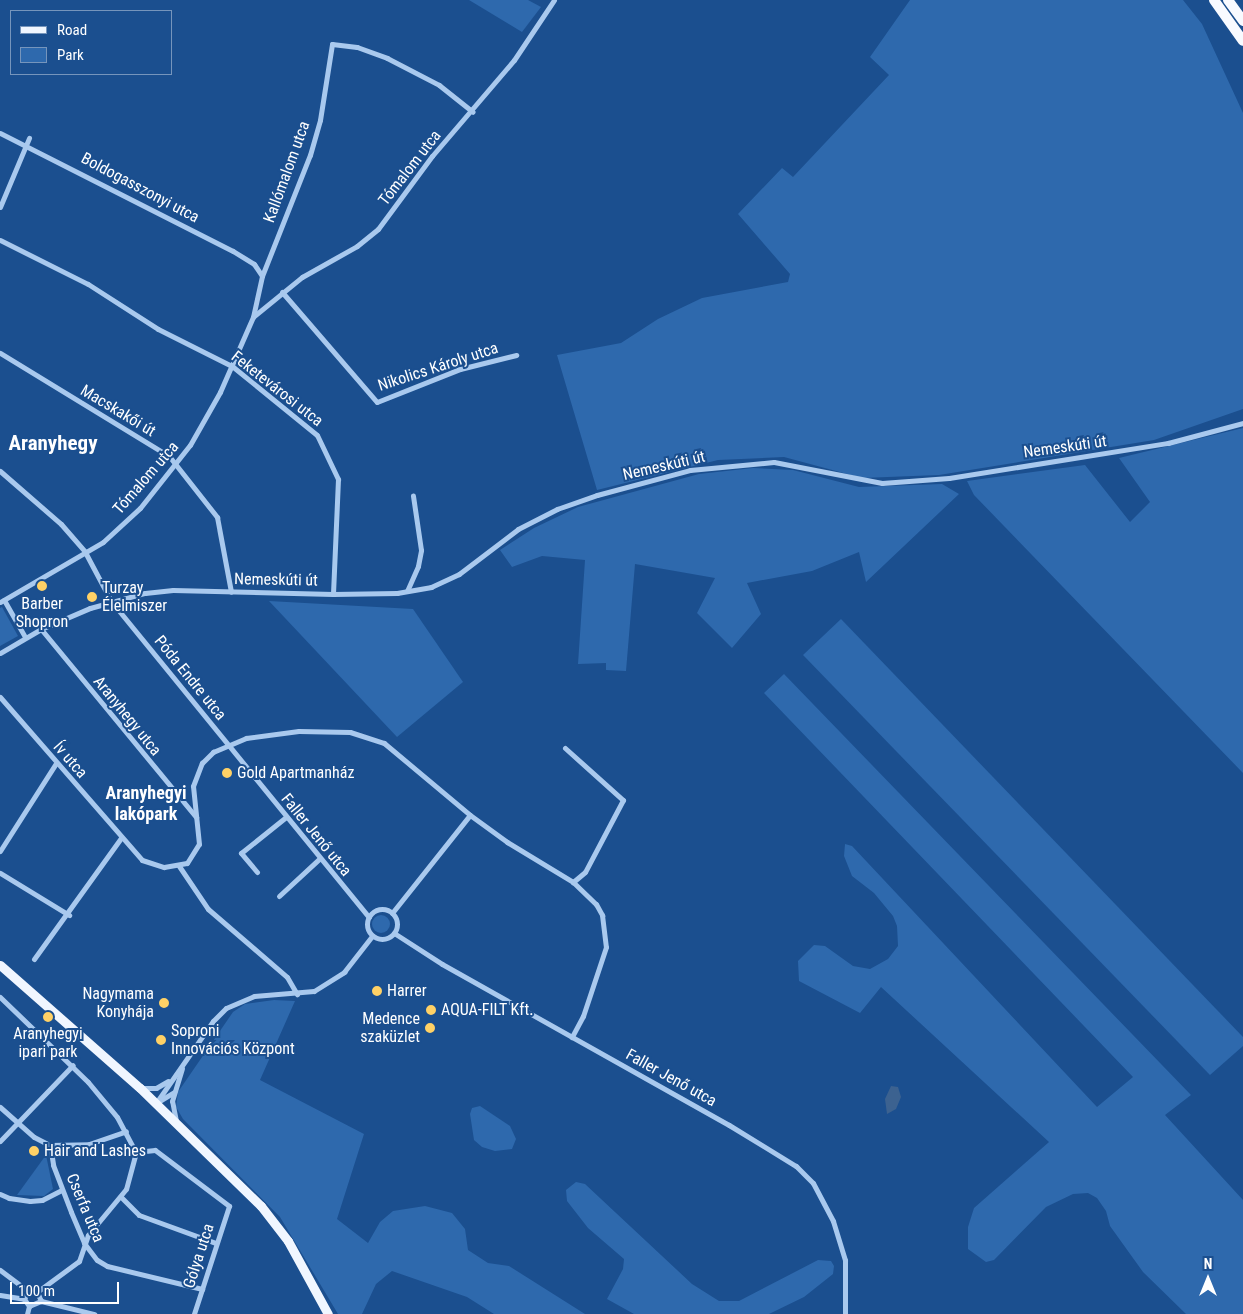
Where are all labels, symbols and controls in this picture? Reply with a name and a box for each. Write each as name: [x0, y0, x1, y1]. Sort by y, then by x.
legend: [10, 10, 172, 75]
text: Road: [57, 21, 87, 39]
text: Park: [57, 46, 84, 64]
street label: Kallómalom utca: [260, 119, 314, 225]
street label: Tómalom utca: [375, 127, 445, 209]
street label: Boldogasszonyi utca: [78, 149, 202, 227]
street label: Nikolics Károly utca: [375, 339, 501, 395]
street label: Feketevárosi utca: [227, 347, 327, 431]
street label: Macskakői út: [77, 381, 159, 441]
district label: Aranyhegy: [8, 430, 98, 456]
street label: Nemeskúti út: [1022, 432, 1108, 462]
street label: Tómalom utca: [109, 438, 183, 518]
street label: Nemeskúti út: [621, 447, 707, 485]
street label: Nemeskúti út: [234, 570, 318, 590]
place label: Turzay Élelmiszer: [102, 578, 167, 616]
marker: Barber Shopron: [36, 580, 48, 592]
marker: Turzay Élelmiszer: [86, 591, 98, 603]
place label: Barber Shopron: [16, 594, 68, 632]
street label: Póda Endre utca: [150, 632, 230, 724]
street label: Aranyhegy utca: [89, 672, 165, 760]
street label: Ív utca: [49, 738, 91, 782]
place label: Gold Apartmanház: [237, 763, 354, 783]
marker: Gold Apartmanház: [221, 767, 233, 779]
district label: Aranyhegyi lakópark: [106, 783, 186, 826]
street label: Faller Jenő utca: [277, 790, 355, 880]
place label: Harrer: [387, 981, 427, 1001]
place label: Nagymama Konyhája: [82, 984, 154, 1022]
marker: Harrer: [371, 985, 383, 997]
marker: Nagymama Konyhája: [158, 997, 170, 1009]
place label: AQUA-FILT Kft.: [441, 1000, 534, 1020]
marker: AQUA-FILT Kft.: [425, 1004, 437, 1016]
place label: Medence szaküzlet: [360, 1009, 420, 1047]
marker: Aranyhegyi ipari park: [42, 1011, 54, 1023]
place label: Soproni Innovációs Központ: [171, 1021, 295, 1059]
marker: Medence szaküzlet: [424, 1022, 436, 1034]
place label: Aranyhegyi ipari park: [13, 1024, 83, 1062]
marker: Soproni Innovációs Központ: [155, 1034, 167, 1046]
street label: Faller Jenő utca: [622, 1045, 720, 1111]
place label: Hair and Lashes: [44, 1141, 146, 1161]
marker: Hair and Lashes: [28, 1145, 40, 1157]
street label: Cserfa utca: [62, 1171, 108, 1245]
street label: Gólya utca: [180, 1221, 218, 1291]
north arrow: [1183, 1254, 1233, 1304]
text: N: [1204, 1256, 1212, 1272]
scale bar: [12, 1272, 121, 1304]
text: 100 m: [18, 1282, 55, 1300]

